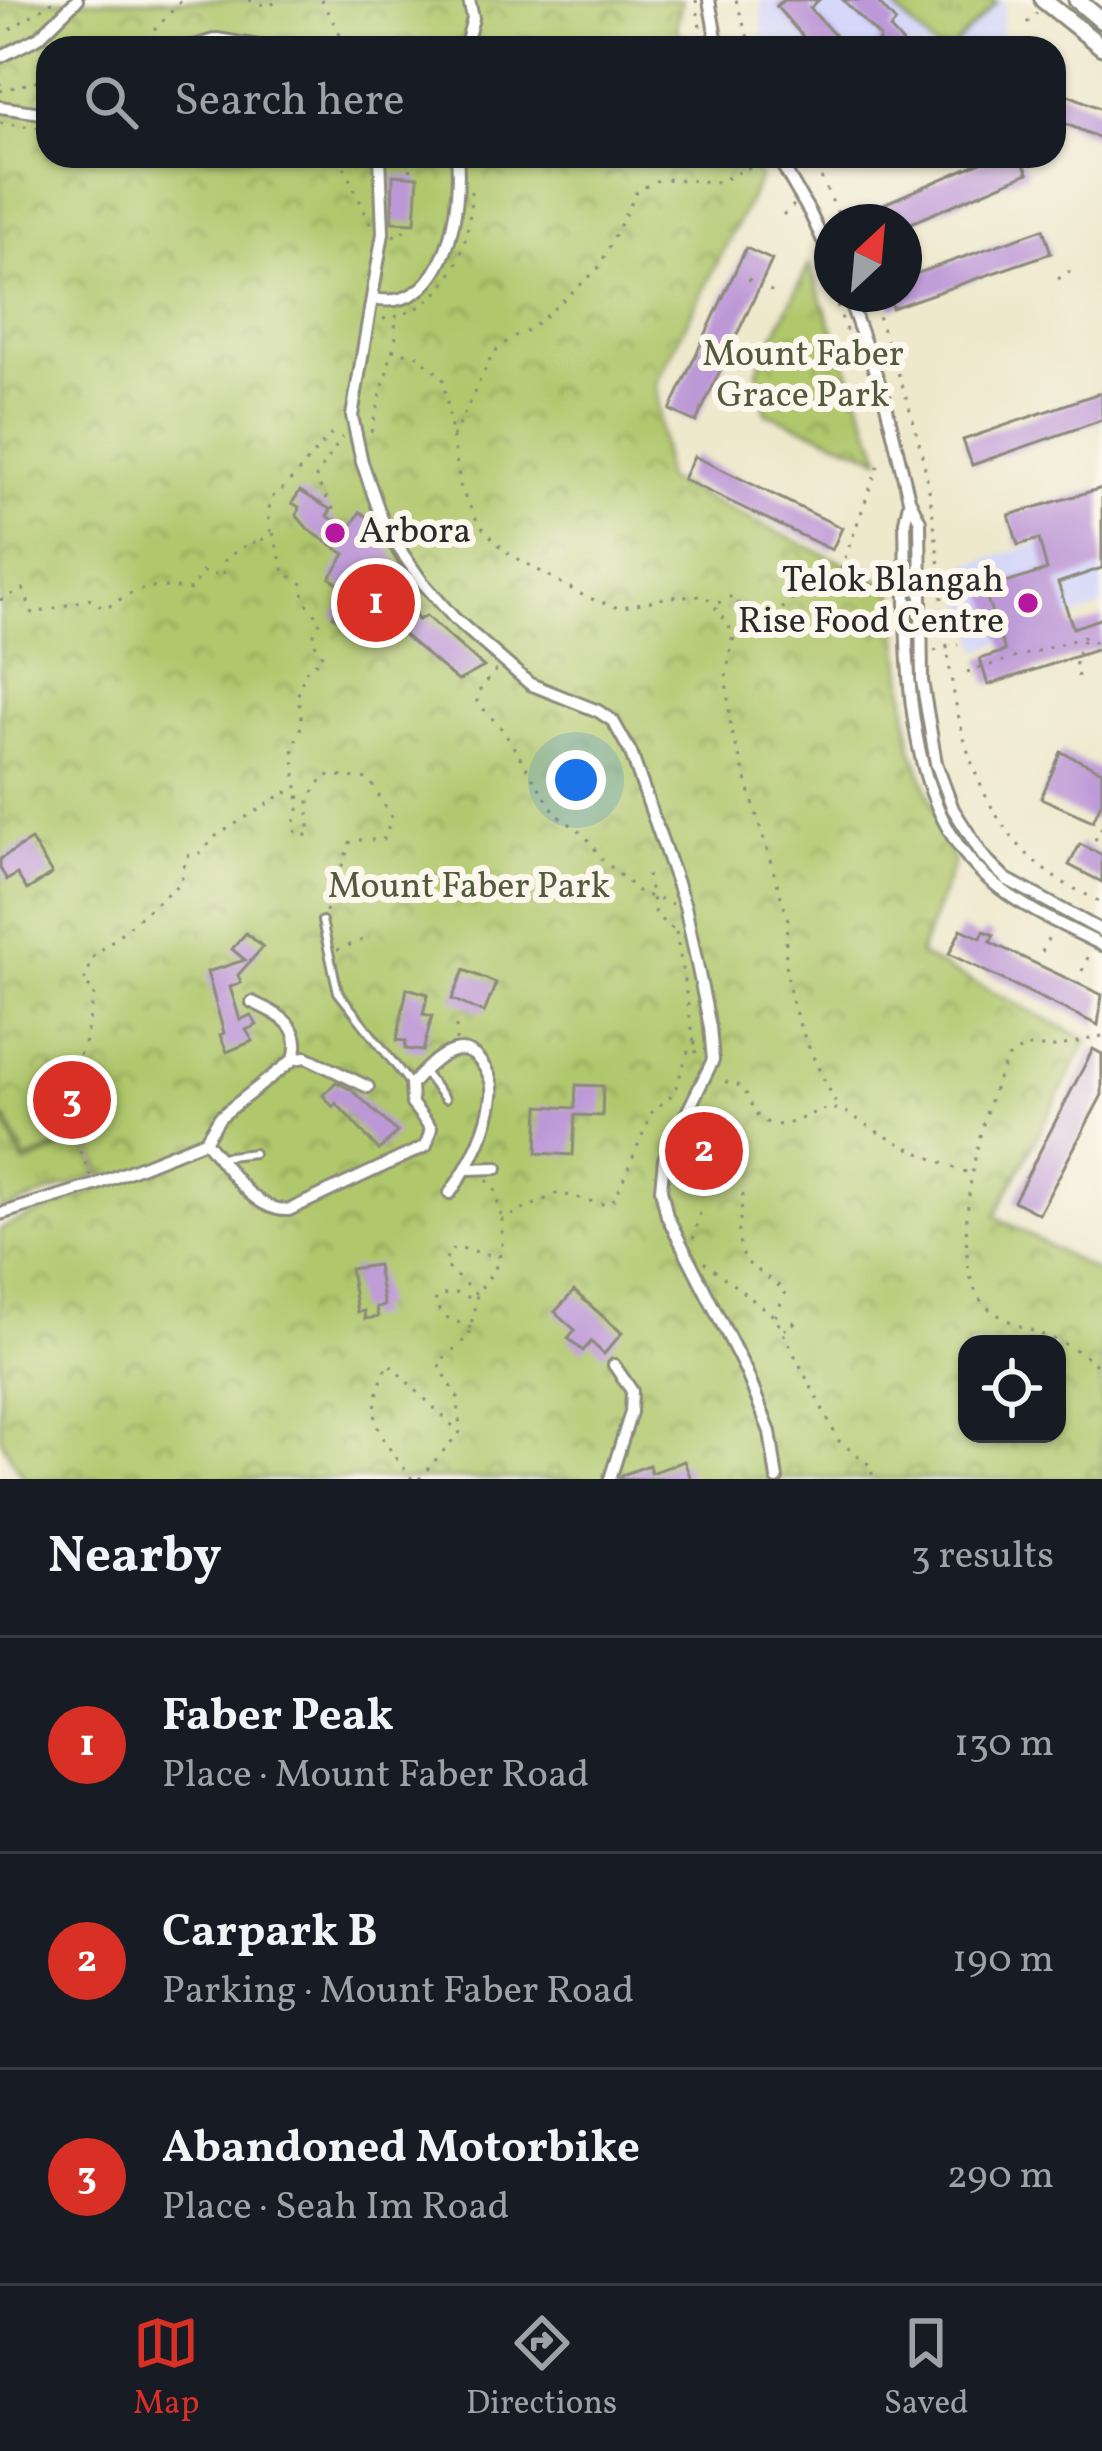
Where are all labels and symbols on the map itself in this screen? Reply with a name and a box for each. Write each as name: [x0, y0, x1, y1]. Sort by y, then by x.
north arrow: [814, 204, 922, 312]
park label: Mount Faber Grace Park: [702, 331, 904, 422]
place label: Arbora: [359, 508, 471, 558]
marker: Arbora: [322, 520, 348, 546]
place label: Telok Blangah Rise Food Centre: [738, 557, 1004, 648]
pin: 1: [337, 558, 415, 648]
marker: Telok Blangah Rise Food Centre: [1015, 590, 1041, 616]
your location: [546, 750, 606, 810]
park label: Mount Faber Park: [328, 863, 610, 913]
pin: 3: [33, 1055, 111, 1145]
pin: 2: [665, 1106, 743, 1196]

